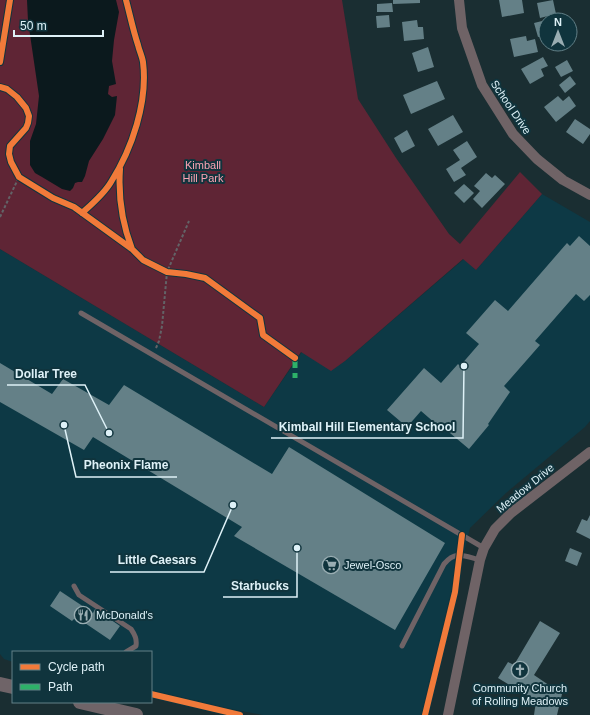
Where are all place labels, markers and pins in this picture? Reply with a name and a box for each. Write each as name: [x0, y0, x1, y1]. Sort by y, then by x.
callout: Dollar Tree: [7, 361, 85, 385]
callout: Kimball Hill Elementary School: [271, 414, 463, 438]
callout: Pheonix Flame: [76, 453, 177, 477]
callout: Little Caesars: [110, 548, 204, 572]
supermarket icon: Jewel-Osco: [321, 555, 341, 575]
place label: Jewel-Osco: [344, 559, 401, 571]
callout: Starbucks: [223, 573, 297, 597]
restaurant icon: McDonald's: [73, 605, 93, 625]
place label: McDonald's: [96, 609, 154, 621]
church icon: Community Church of Rolling Meadows: [510, 660, 530, 680]
place label: Community Church of Rolling Meadows: [472, 682, 568, 707]

